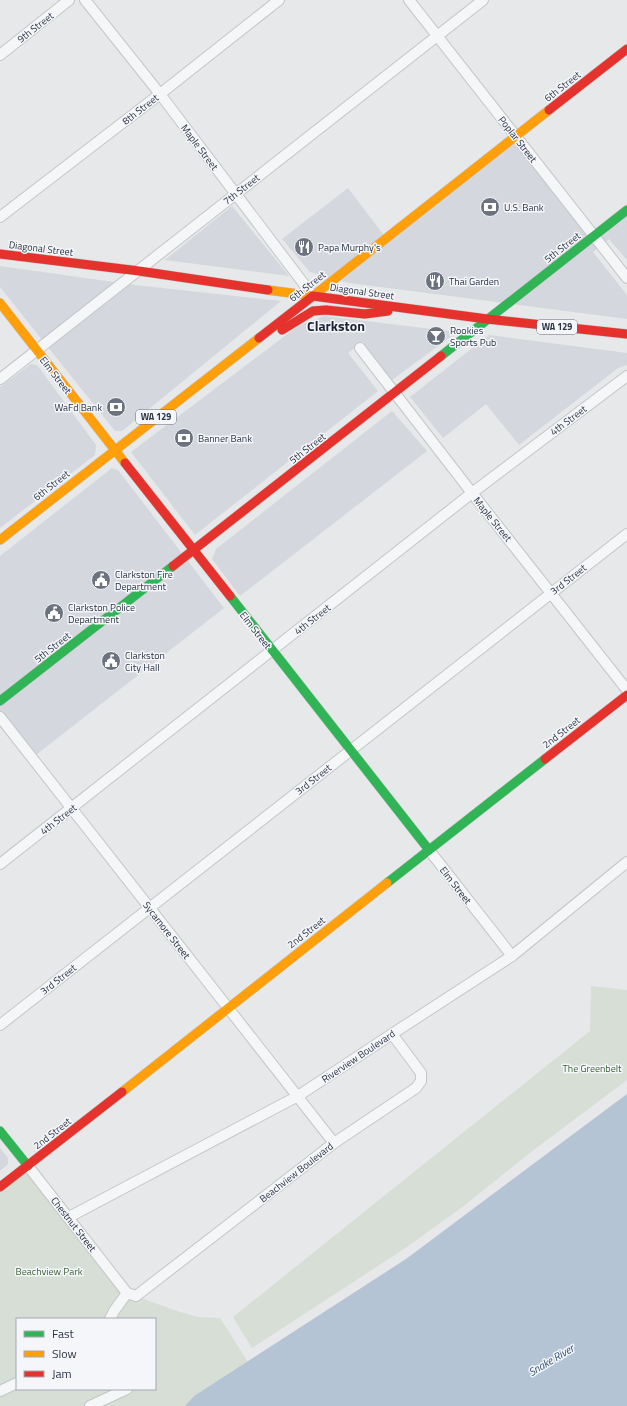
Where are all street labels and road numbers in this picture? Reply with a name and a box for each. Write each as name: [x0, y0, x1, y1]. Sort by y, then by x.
street label: 9th Street: [14, 8, 57, 46]
street label: 6th Street: [541, 67, 584, 105]
street label: 8th Street: [119, 90, 162, 128]
street label: Poplar Street: [495, 113, 541, 166]
street label: Maple Street: [177, 121, 222, 174]
street label: 7th Street: [220, 170, 263, 208]
street label: 5th Street: [541, 228, 584, 266]
street label: Diagonal Street: [8, 237, 74, 260]
street label: 6th Street: [286, 267, 329, 305]
street label: Diagonal Street: [329, 280, 396, 303]
road number: WA 129: [537, 320, 577, 334]
street label: Elm Street: [36, 353, 75, 398]
street label: 4th Street: [547, 401, 590, 439]
road number: WA 129: [136, 410, 176, 424]
street label: 5th Street: [286, 429, 329, 467]
street label: 6th Street: [30, 466, 73, 504]
street label: Maple Street: [470, 494, 516, 545]
street label: 3rd Street: [547, 560, 590, 598]
street label: 4th Street: [291, 600, 334, 638]
street label: Elm Street: [236, 608, 275, 653]
street label: 5th Street: [31, 628, 74, 666]
street label: 2nd Street: [539, 713, 584, 752]
street label: 3rd Street: [292, 760, 335, 798]
street label: 4th Street: [37, 800, 80, 838]
street label: Elm Street: [436, 863, 475, 908]
street label: Sycamore Street: [139, 898, 194, 963]
street label: 2nd Street: [284, 913, 329, 952]
street label: 3rd Street: [37, 960, 80, 998]
street label: Riverview Boulevard: [319, 1026, 398, 1087]
street label: 2nd Street: [30, 1114, 75, 1153]
street label: Beachview Boulevard: [256, 1139, 336, 1206]
street label: Chestnut Street: [47, 1194, 100, 1255]

